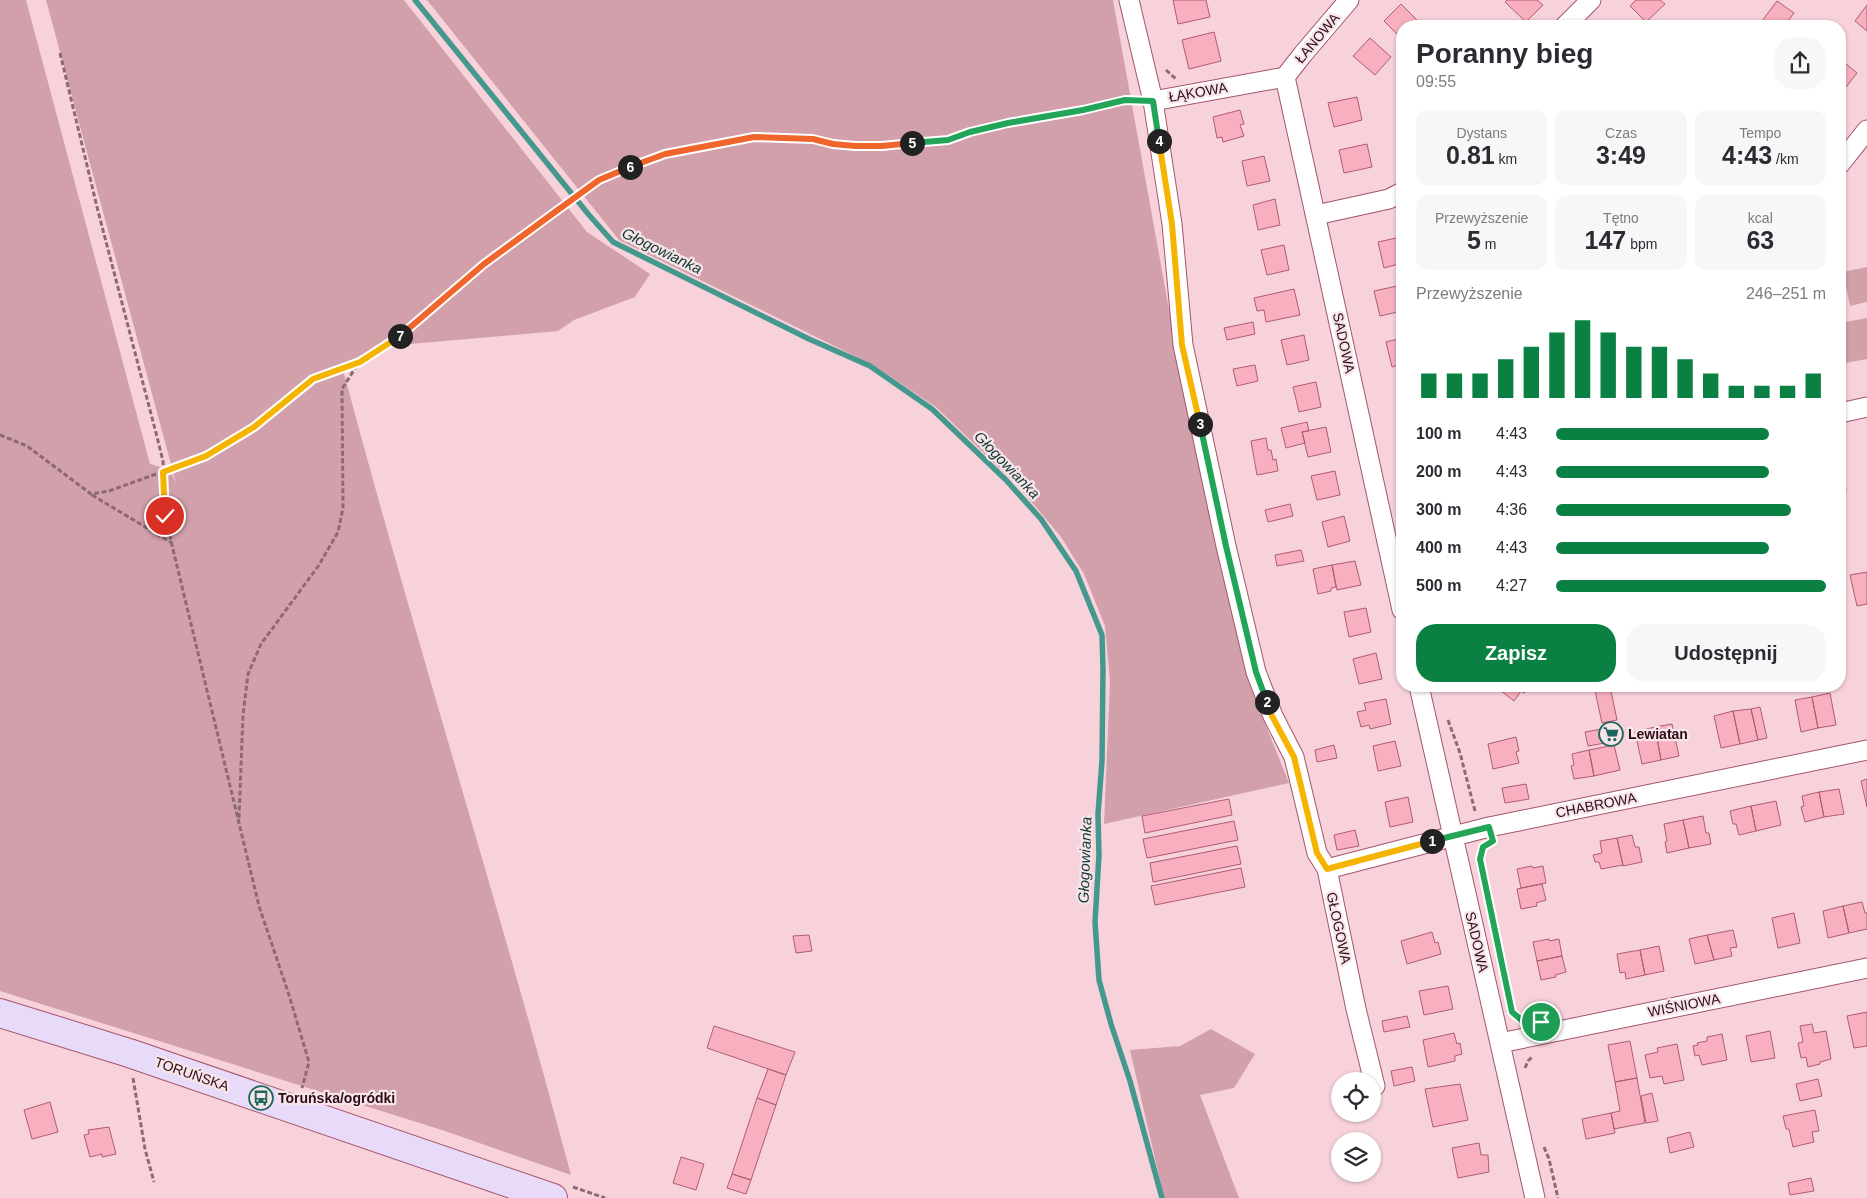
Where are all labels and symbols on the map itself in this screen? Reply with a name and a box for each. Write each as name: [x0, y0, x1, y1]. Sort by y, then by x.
street label: ŁANOWA: [1292, 9, 1343, 66]
street label: ŁĄKOWA: [1167, 79, 1229, 105]
pin: 4: [1146, 128, 1172, 154]
pin: 5: [900, 130, 924, 156]
pin: 6: [618, 154, 642, 180]
water label: Głogowianka: [620, 224, 705, 277]
street label: SADOWA: [1330, 311, 1358, 375]
pin: 7: [388, 324, 412, 348]
pin: 3: [1188, 412, 1212, 436]
water label: Głogowianka: [971, 428, 1044, 502]
pin: [144, 495, 186, 537]
pin: 2: [1254, 690, 1280, 714]
supermarket icon: Lewiatan: [1598, 721, 1624, 747]
place label: Lewiatan: [1628, 726, 1688, 742]
street label: CHABROWA: [1554, 789, 1638, 821]
water label: Głogowianka: [1074, 816, 1095, 904]
pin: 1: [1420, 828, 1444, 854]
street label: GŁOGOWA: [1324, 890, 1355, 966]
street label: SADOWA: [1462, 910, 1492, 975]
street label: WIŚNIOWA: [1646, 989, 1722, 1020]
pin: [1520, 1001, 1562, 1043]
street label: TORUŃSKA: [153, 1054, 232, 1094]
bus stop icon: Toruńska/ogródki: [248, 1085, 274, 1111]
place label: Toruńska/ogródki: [278, 1090, 395, 1106]

